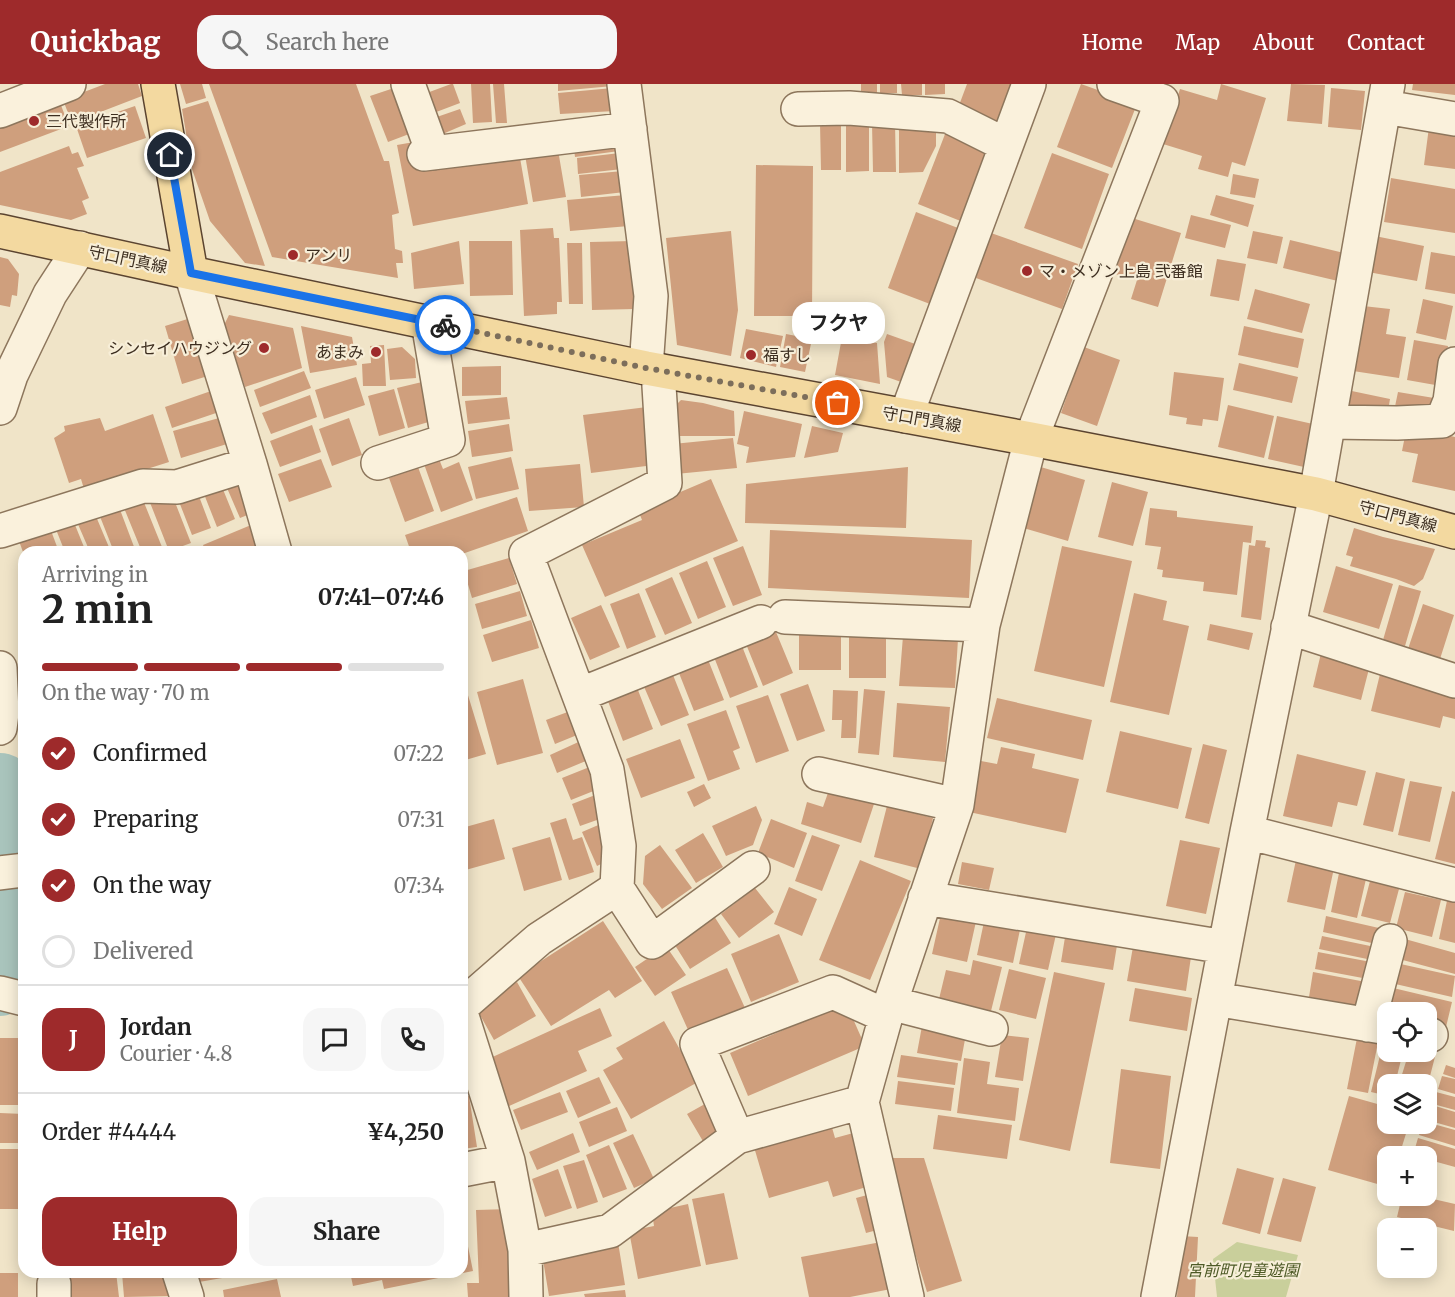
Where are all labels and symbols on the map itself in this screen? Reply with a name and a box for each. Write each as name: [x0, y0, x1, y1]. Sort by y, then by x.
place label: 三代製作所: [46, 111, 126, 131]
marker: 三代製作所: [27, 114, 41, 128]
pin: [144, 129, 195, 180]
street label: 守口門真線: [87, 241, 169, 277]
place label: アンリ: [305, 245, 352, 265]
marker: アンリ: [286, 248, 300, 262]
place label: マ・メゾン上島 弐番館: [1039, 261, 1203, 281]
marker: マ・メゾン上島 弐番館: [1020, 264, 1034, 278]
courier: [415, 295, 475, 355]
callout: フクヤ: [792, 301, 884, 343]
place label: シンセイハウジング: [108, 338, 252, 358]
marker: シンセイハウジング: [257, 341, 271, 355]
place label: あまみ: [316, 342, 364, 362]
marker: あまみ: [369, 345, 383, 359]
place label: 福すし: [763, 345, 811, 365]
marker: 福すし: [744, 348, 758, 362]
pin: [812, 377, 863, 428]
street label: 守口門真線: [881, 402, 963, 436]
street label: 守口門真線: [1357, 496, 1439, 536]
park label: 宮前町児童遊園: [1187, 1260, 1301, 1280]

